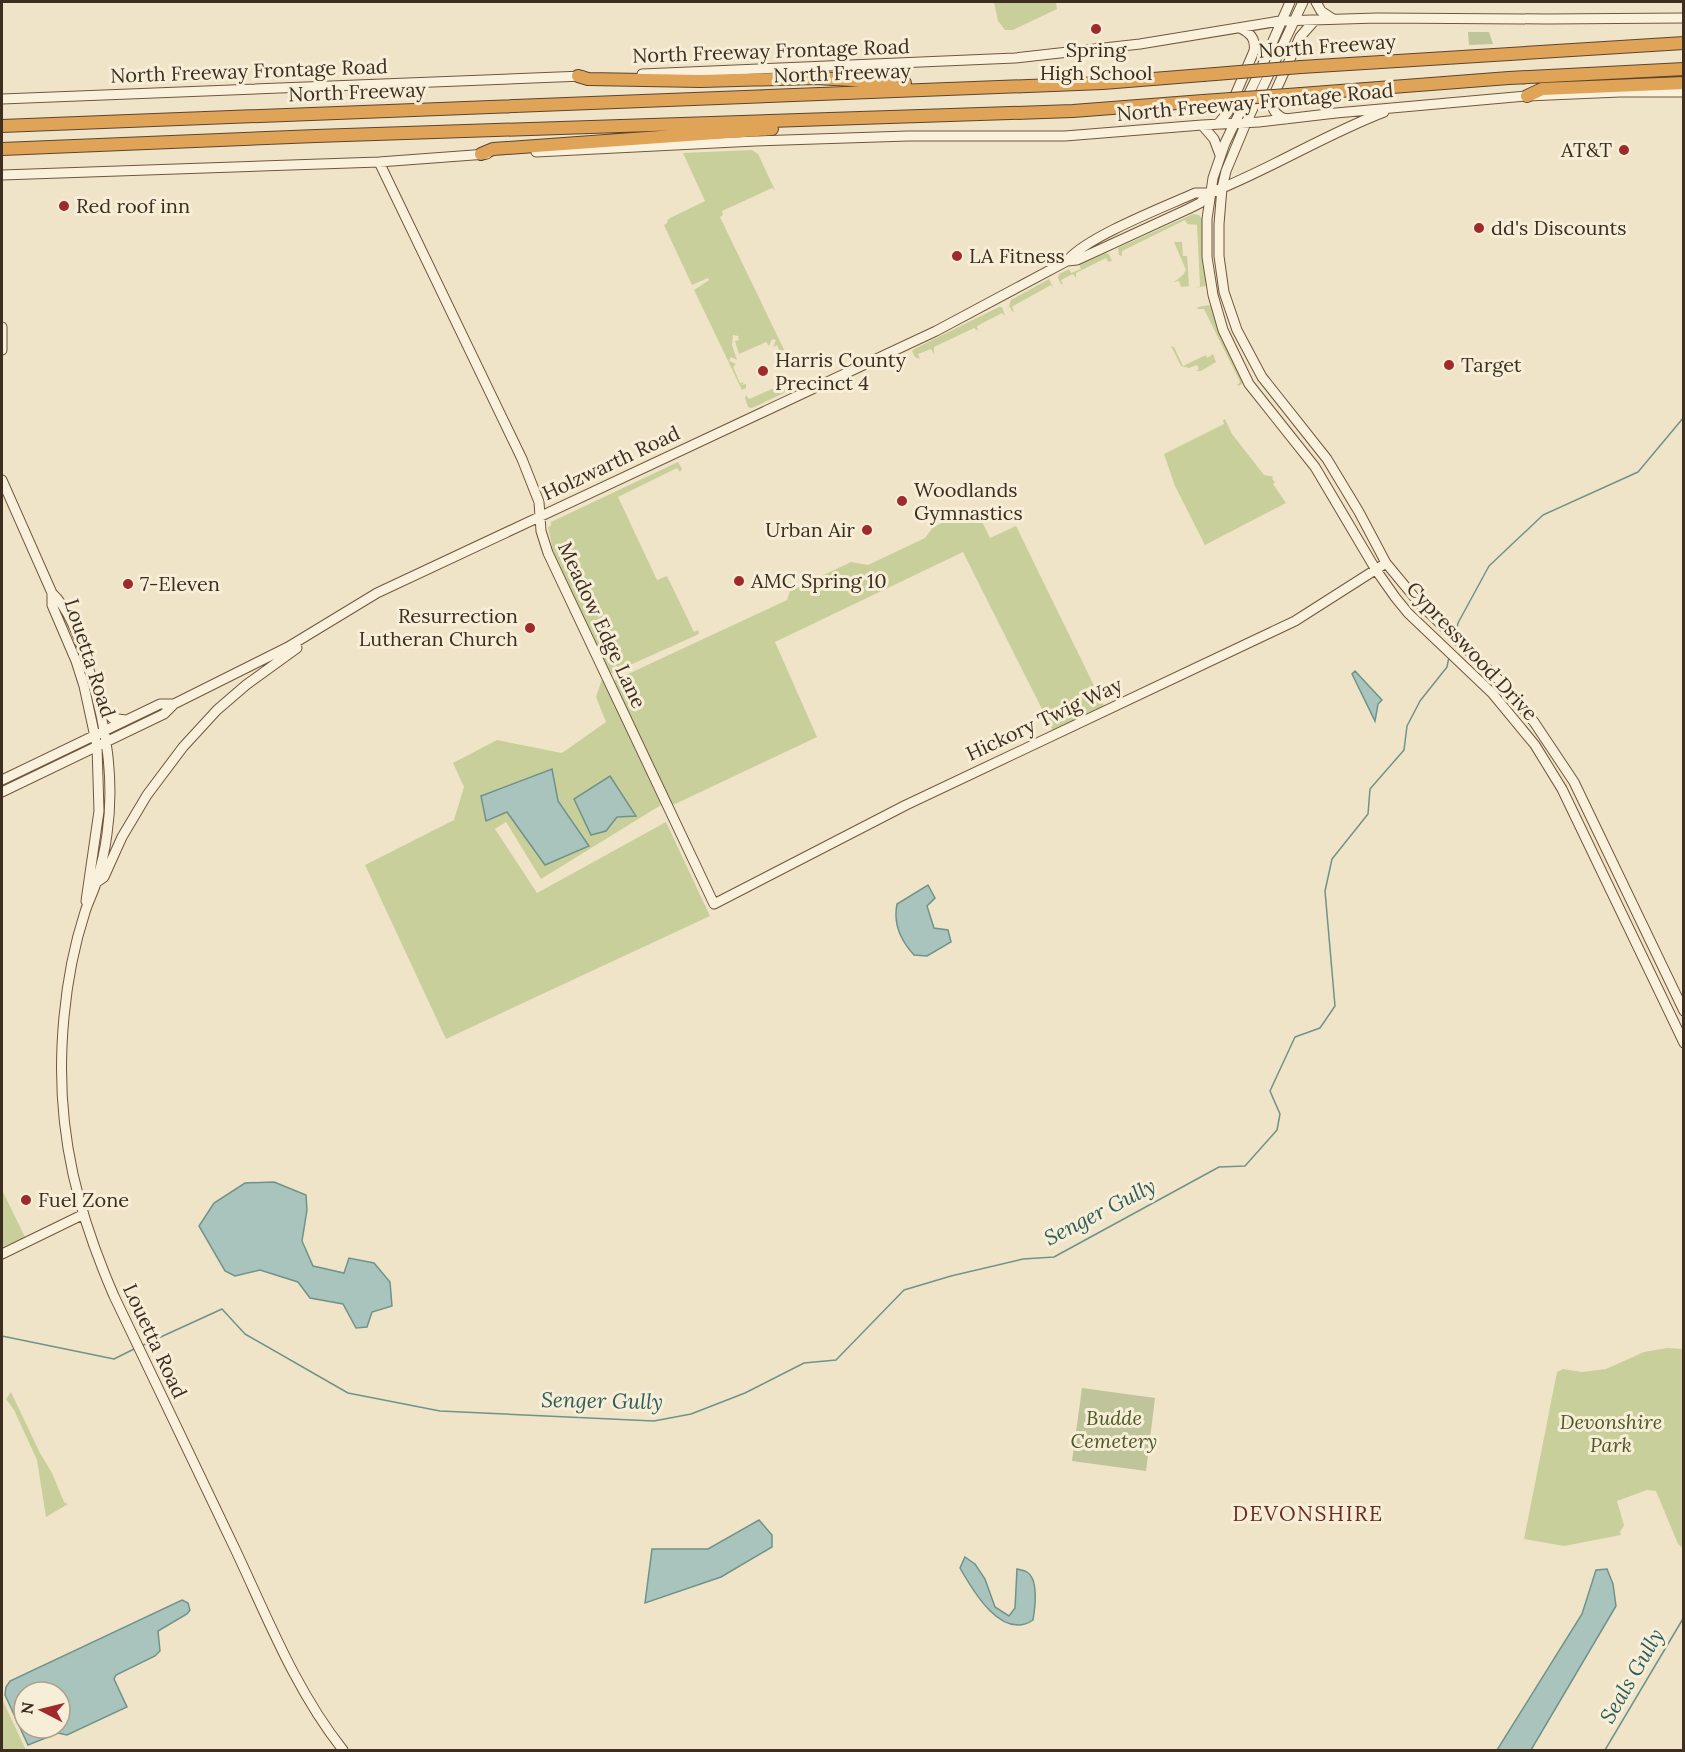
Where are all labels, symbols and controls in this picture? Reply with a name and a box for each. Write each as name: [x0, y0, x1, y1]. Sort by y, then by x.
marker: Spring High School: [1089, 22, 1103, 36]
street label: North Freeway: [1257, 28, 1397, 63]
street label: North Freeway Frontage Road: [632, 33, 910, 68]
place label: Spring High School: [1040, 37, 1152, 85]
street label: North Freeway Frontage Road: [110, 53, 388, 88]
street label: North Freeway: [773, 58, 912, 87]
street label: North Freeway: [288, 77, 427, 106]
street label: North Freeway Frontage Road: [1116, 77, 1394, 126]
place label: AT&T: [1560, 137, 1612, 162]
marker: AT&T: [1617, 143, 1631, 157]
place label: Red roof inn: [76, 193, 190, 218]
marker: Red roof inn: [57, 199, 71, 213]
place label: dd's Discounts: [1491, 215, 1627, 240]
marker: dd's Discounts: [1472, 221, 1486, 235]
place label: LA Fitness: [969, 243, 1065, 268]
marker: LA Fitness: [950, 249, 964, 263]
place label: Harris County Precinct 4: [775, 347, 907, 395]
place label: Target: [1461, 352, 1522, 377]
marker: Target: [1442, 358, 1456, 372]
marker: Harris County Precinct 4: [756, 364, 770, 378]
street label: Holzwarth Road: [538, 420, 684, 505]
place label: Woodlands Gymnastics: [914, 477, 1023, 525]
marker: Woodlands Gymnastics: [895, 494, 909, 508]
place label: Urban Air: [765, 517, 855, 542]
marker: Urban Air: [860, 523, 874, 537]
street label: Meadow Edge Lane: [553, 538, 652, 712]
place label: AMC Spring 10: [750, 568, 887, 593]
place label: 7-Eleven: [140, 571, 220, 596]
marker: AMC Spring 10: [732, 574, 746, 588]
street label: Cypresswood Drive: [1402, 576, 1543, 725]
marker: 7-Eleven: [121, 577, 135, 591]
street label: Louetta Road: [59, 595, 121, 721]
place label: Resurrection Lutheran Church: [359, 603, 518, 651]
marker: Resurrection Lutheran Church: [523, 621, 537, 635]
street label: Hickory Twig Way: [962, 671, 1126, 766]
water label: Senger Gully: [1039, 1172, 1160, 1251]
place label: Fuel Zone: [38, 1187, 129, 1212]
marker: Fuel Zone: [19, 1193, 33, 1207]
street label: Louetta Road: [118, 1280, 193, 1402]
water label: Senger Gully: [541, 1386, 663, 1415]
park label: Budde Cemetery: [1071, 1405, 1157, 1453]
park label: Devonshire Park: [1560, 1409, 1662, 1457]
district label: DEVONSHIRE: [1233, 1500, 1383, 1527]
water label: Seals Gully: [1594, 1624, 1669, 1728]
north arrow: [12, 1680, 72, 1740]
text: N: [16, 1701, 38, 1716]

